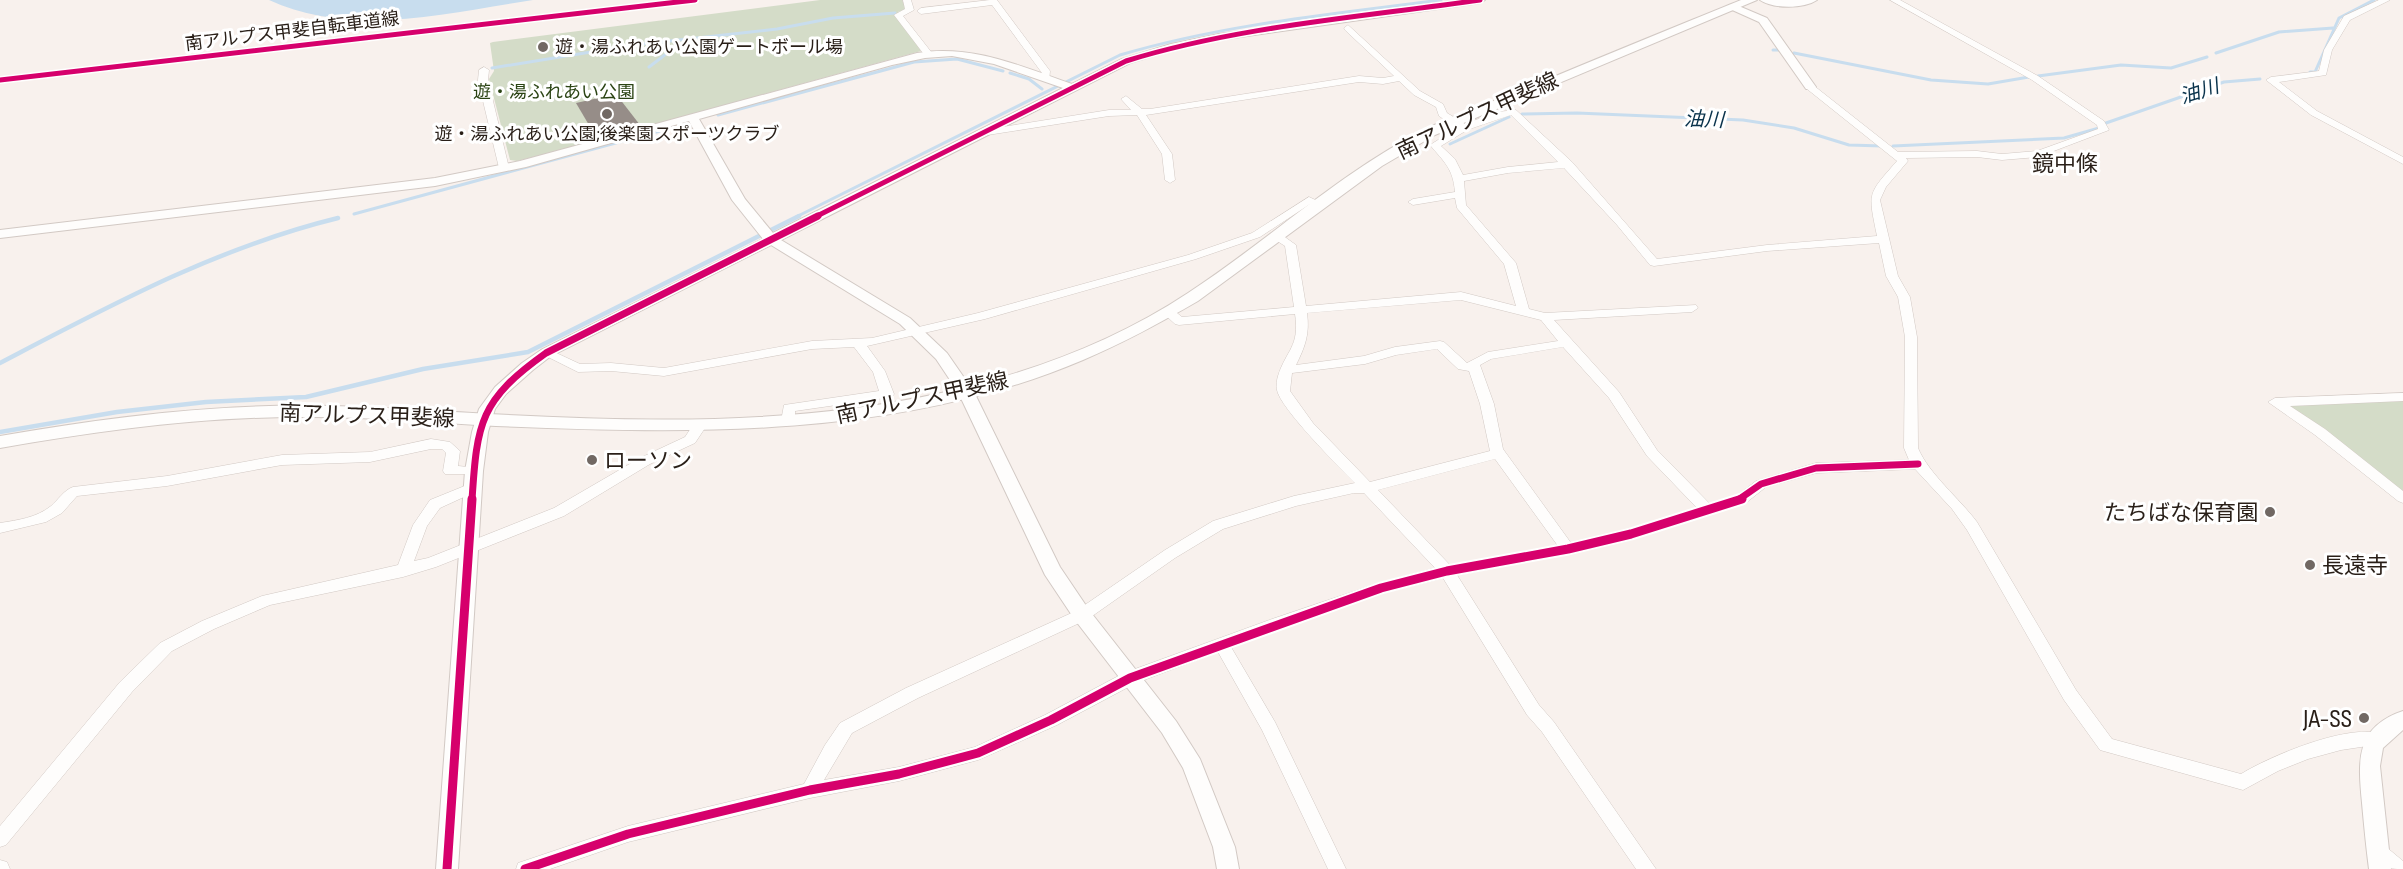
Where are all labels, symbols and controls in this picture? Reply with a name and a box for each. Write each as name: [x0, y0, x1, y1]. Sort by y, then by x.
street label: 南アルプス甲斐自転車道線: [184, 8, 400, 55]
place label: 遊・湯ふれあい公園ゲートボール場: [555, 37, 843, 58]
marker: 遊・湯ふれあい公園ゲートボール場: [536, 40, 550, 54]
street label: 南アルプス甲斐線: [1392, 67, 1563, 166]
water label: 油川: [2177, 74, 2224, 110]
park label: 遊・湯ふれあい公園: [473, 82, 635, 103]
marker: 遊・湯ふれあい公園;後楽園スポーツクラブ: [600, 107, 614, 121]
water label: 油川: [1684, 107, 1726, 133]
place label: 遊・湯ふれあい公園;後楽園スポーツクラブ: [434, 124, 780, 145]
district label: 鏡中條: [2032, 151, 2098, 178]
street label: 南アルプス甲斐線: [834, 367, 1011, 430]
street label: 南アルプス甲斐線: [279, 400, 455, 433]
place label: ローソン: [604, 448, 692, 475]
marker: ローソン: [585, 453, 599, 467]
place label: たちばな保育園: [2104, 500, 2258, 527]
marker: たちばな保育園: [2263, 505, 2277, 519]
place label: 長遠寺: [2322, 553, 2388, 580]
marker: 長遠寺: [2303, 558, 2317, 572]
place label: JA-SS: [2302, 703, 2352, 735]
marker: JA-SS: [2357, 711, 2371, 725]

